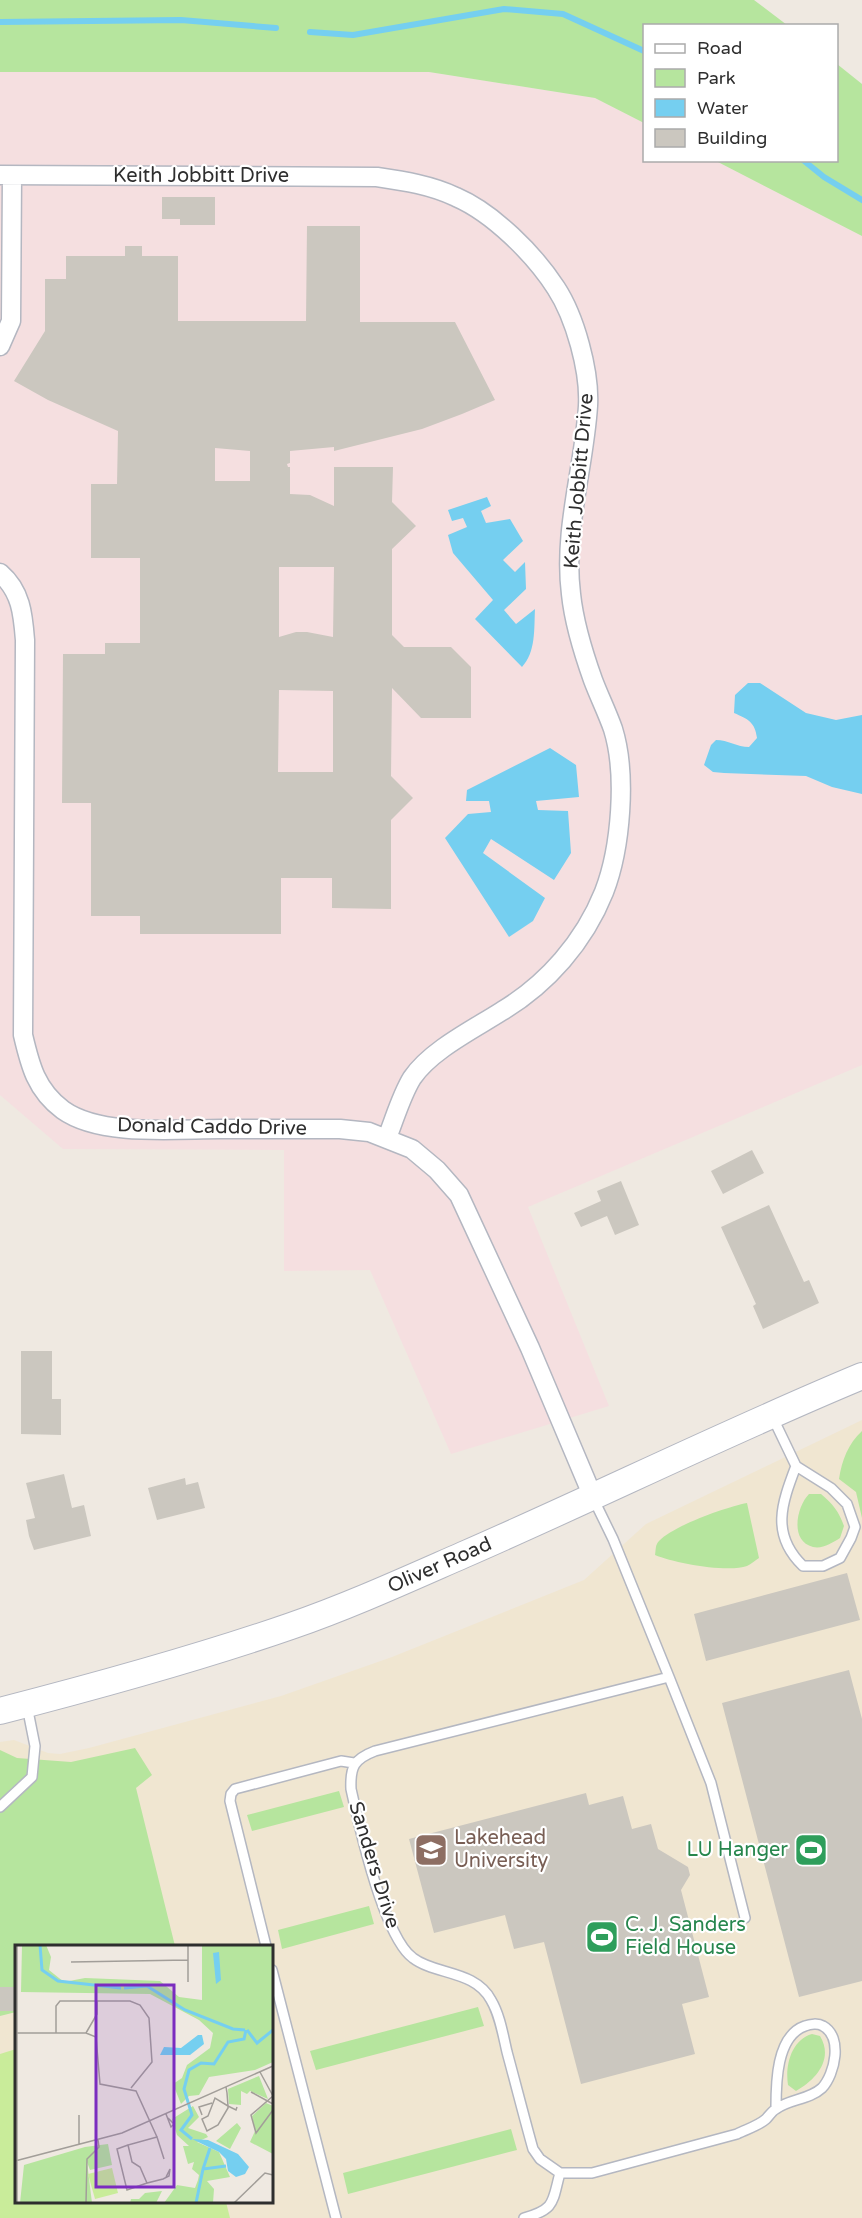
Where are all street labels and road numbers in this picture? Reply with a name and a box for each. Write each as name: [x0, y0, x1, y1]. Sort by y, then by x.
street label: Keith Jobbitt Drive: [113, 164, 289, 188]
street label: Keith Jobbitt Drive: [559, 392, 599, 570]
street label: Donald Caddo Drive: [117, 1113, 307, 1141]
street label: Oliver Road: [384, 1532, 495, 1598]
street label: Sanders Drive: [343, 1799, 405, 1931]

